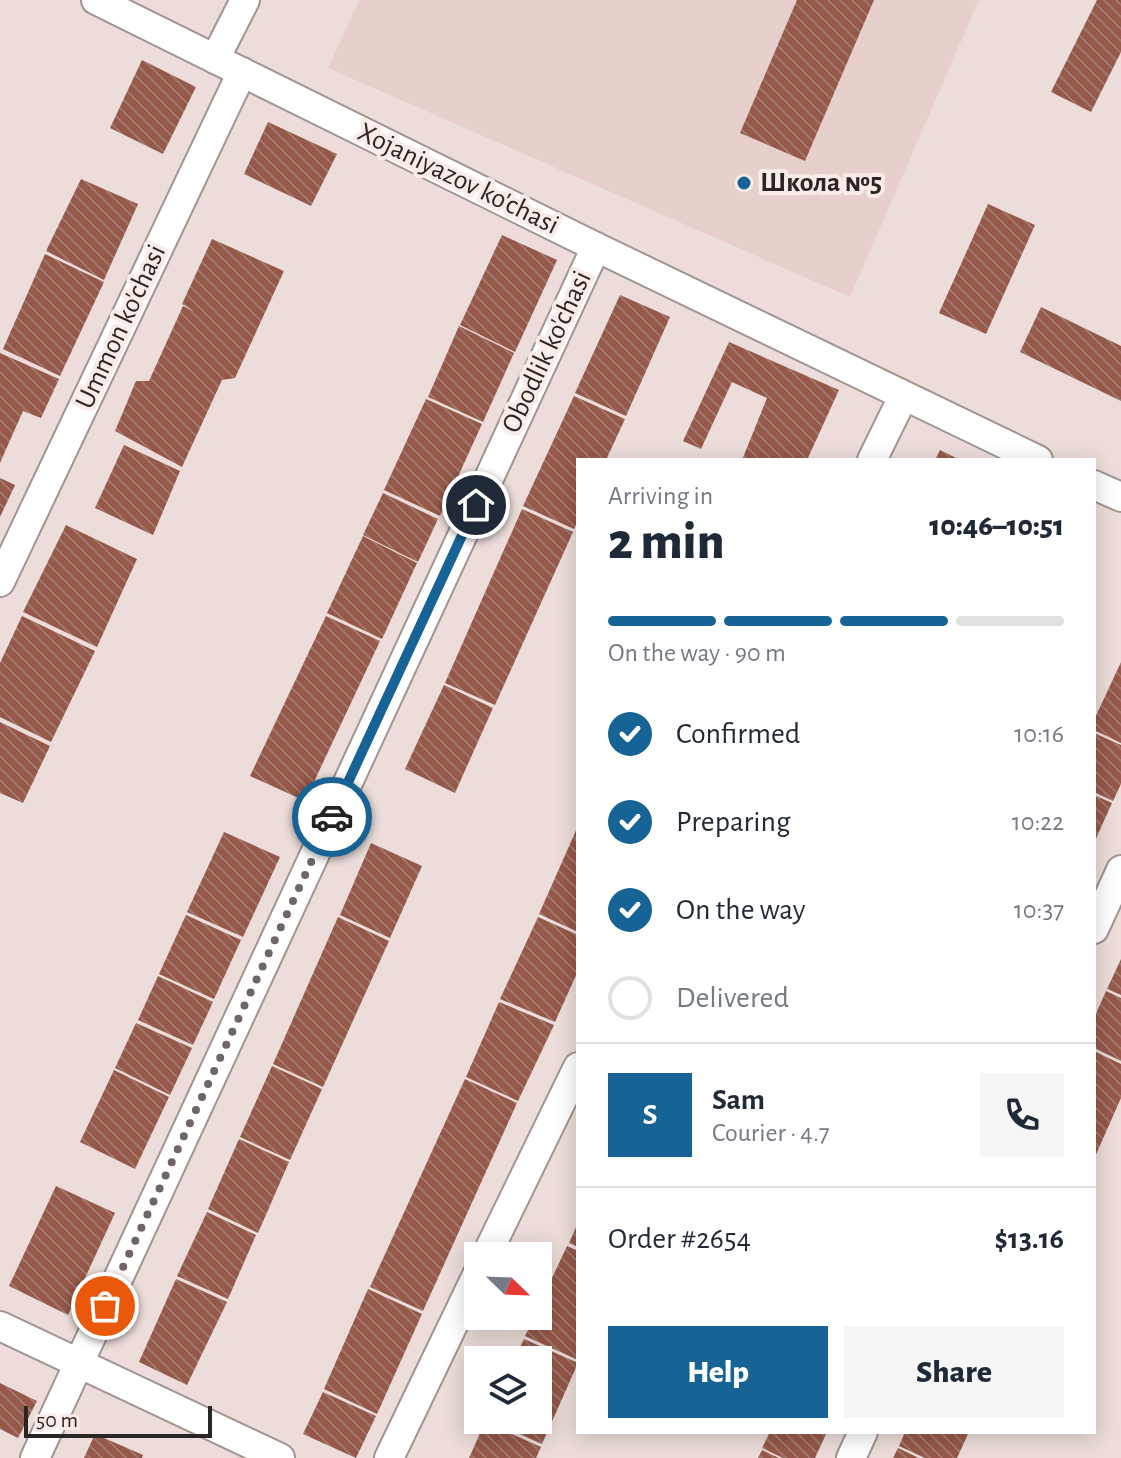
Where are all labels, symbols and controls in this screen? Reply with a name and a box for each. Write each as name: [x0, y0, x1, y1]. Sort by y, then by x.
street label: Xojaniyazov ko'chasi: [353, 118, 563, 240]
place label: Школа №5: [760, 169, 882, 197]
marker: Школа №5: [735, 174, 753, 192]
street label: Ummon ko'chasi: [71, 241, 171, 413]
street label: Obodlik ko'chasi: [497, 267, 597, 437]
pin: [442, 471, 510, 539]
icon: home: [454, 483, 498, 527]
text: Arriving in: [608, 483, 713, 509]
text: 10:46–10:51: [929, 511, 1064, 541]
text: 2 min: [608, 516, 724, 568]
text: On the way · 90 m: [608, 640, 786, 666]
icon: check: [608, 712, 652, 756]
text: Confirmed: [676, 719, 800, 749]
text: 10:16: [1014, 721, 1064, 747]
courier: [292, 777, 372, 857]
icon: car: [310, 795, 354, 839]
icon: check: [608, 800, 652, 844]
text: Preparing: [676, 807, 791, 837]
text: 10:22: [1012, 809, 1064, 835]
icon: check: [608, 888, 652, 932]
text: On the way: [676, 895, 805, 925]
text: 10:37: [1014, 897, 1064, 923]
text: Delivered: [676, 983, 789, 1013]
button: phone: [980, 1073, 1064, 1157]
text: Sam: [712, 1085, 765, 1115]
text: S: [643, 1100, 657, 1130]
text: Courier · 4.7: [712, 1120, 830, 1146]
text: Order #2654: [608, 1224, 751, 1254]
text: $13.16: [995, 1224, 1064, 1254]
north arrow: [464, 1242, 552, 1330]
map controls: [464, 1242, 552, 1434]
pin: [71, 1272, 139, 1340]
icon: bag: [83, 1284, 127, 1328]
button: Help: [608, 1326, 828, 1418]
button: Share: [844, 1326, 1064, 1418]
button: layers: [464, 1346, 552, 1434]
scale bar: [24, 1402, 212, 1438]
text: 50 m: [36, 1409, 78, 1431]

